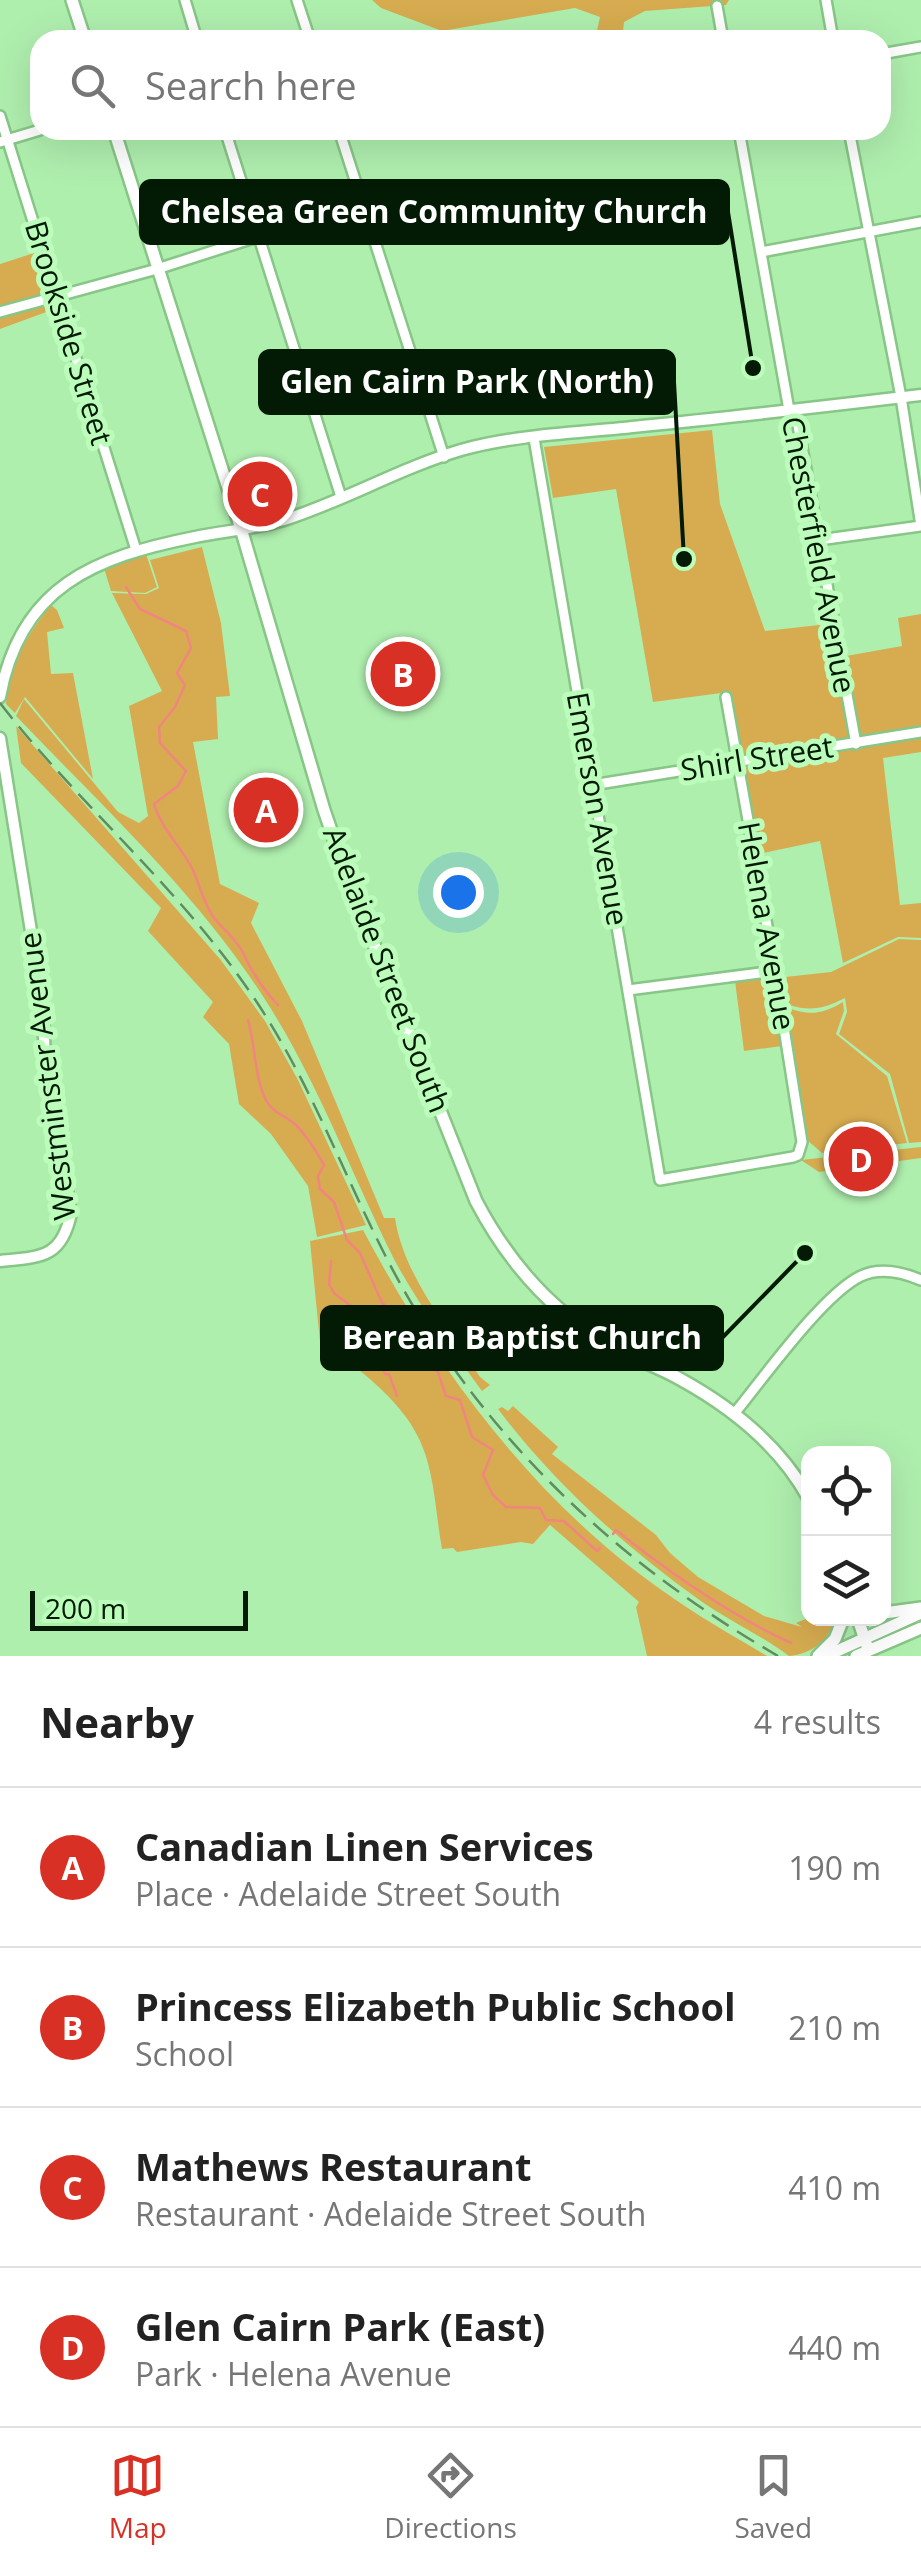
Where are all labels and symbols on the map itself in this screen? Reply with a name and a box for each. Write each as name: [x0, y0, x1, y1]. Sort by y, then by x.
callout: Chelsea Green Community Church: [141, 181, 728, 243]
text: Chelsea Green Community Church: [160, 189, 708, 232]
street label: Brookside Street: [16, 216, 123, 450]
callout: Glen Cairn Park (North): [260, 351, 674, 413]
text: Glen Cairn Park (North): [280, 359, 654, 402]
street label: Chesterfield Avenue: [773, 413, 866, 697]
pin: C: [228, 456, 292, 532]
pin: B: [370, 636, 436, 712]
street label: Emerson Avenue: [558, 689, 639, 929]
street label: Shirl Street: [678, 725, 836, 790]
pin: A: [234, 772, 298, 848]
street label: Helena Avenue: [729, 818, 806, 1033]
street label: Adelaide Street South: [314, 821, 461, 1118]
your location: [433, 867, 484, 918]
street label: Westminster Avenue: [9, 930, 85, 1222]
pin: D: [828, 1122, 894, 1196]
callout: Berean Baptist Church: [322, 1307, 722, 1369]
text: Berean Baptist Church: [342, 1315, 702, 1358]
scale bar: [30, 1586, 248, 1631]

